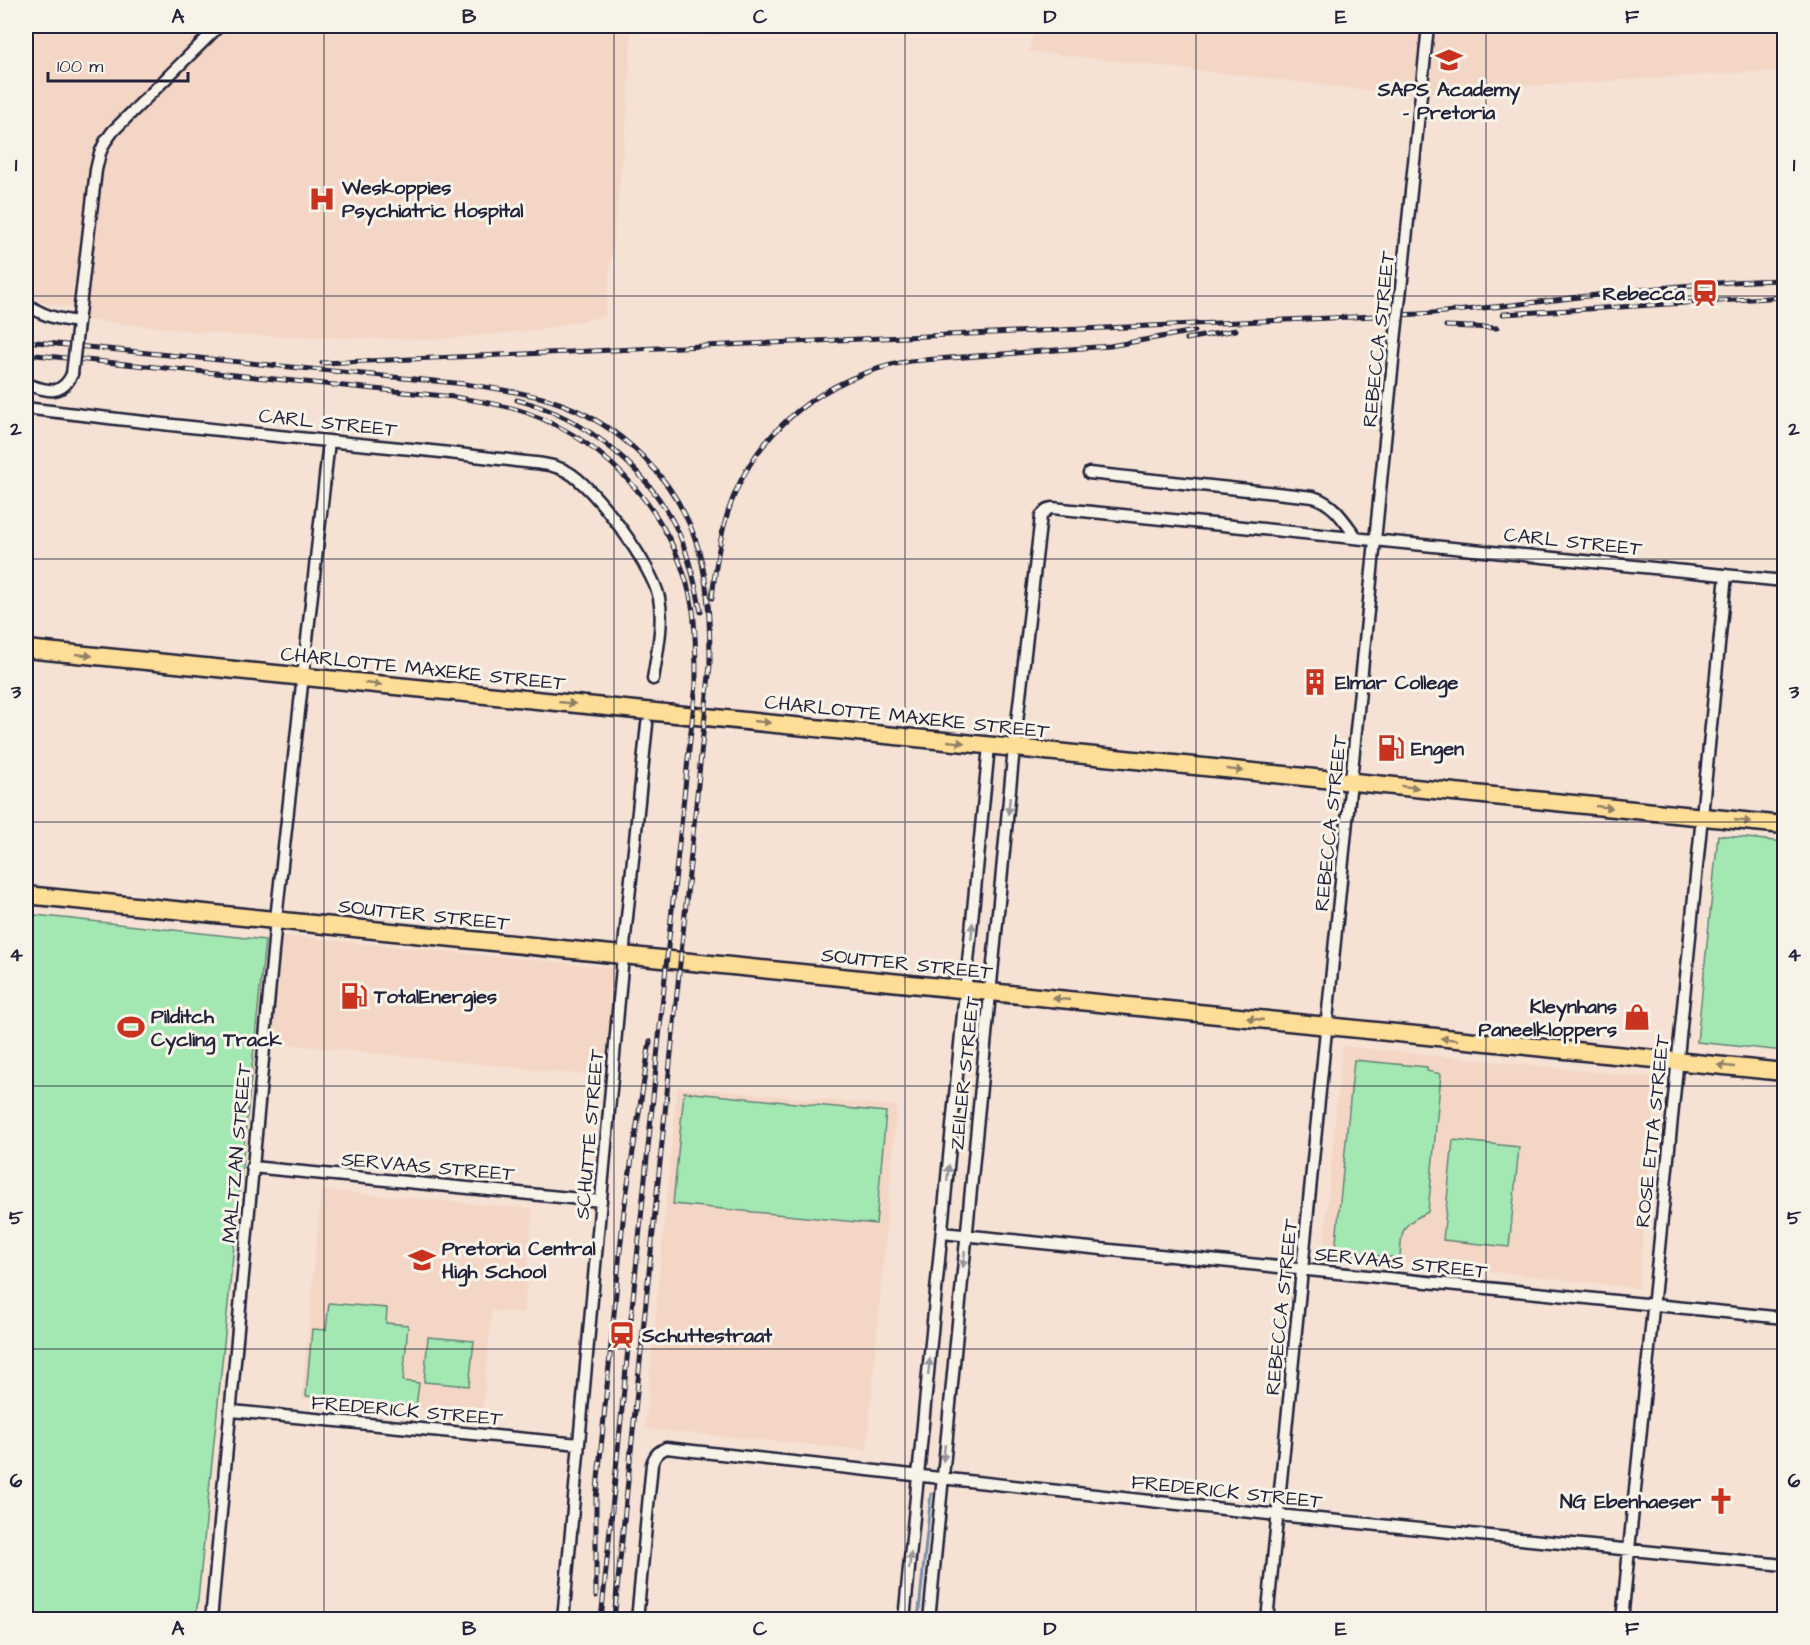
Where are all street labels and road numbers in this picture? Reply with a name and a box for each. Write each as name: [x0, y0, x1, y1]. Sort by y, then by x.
street label: REBECCA STREET: [1356, 249, 1402, 429]
street label: CARL STREET: [257, 402, 399, 444]
street label: CARL STREET: [1502, 521, 1644, 563]
street label: CHARLOTTE MAXEKE STREET: [279, 640, 567, 698]
street label: CHARLOTTE MAXEKE STREET: [763, 688, 1051, 746]
street label: REBECCA STREET: [1308, 733, 1354, 913]
street label: SOUTTER STREET: [337, 892, 512, 938]
street label: SOUTTER STREET: [820, 941, 995, 987]
street label: ZEILER STREET: [943, 994, 987, 1151]
street label: ROSE ETTA STREET: [1629, 1033, 1677, 1229]
street label: SCHUTTE STREET: [569, 1047, 611, 1220]
street label: MALTZAN STREET: [215, 1061, 259, 1244]
street label: SERVAAS STREET: [340, 1145, 516, 1189]
street label: REBECCA STREET: [1259, 1217, 1305, 1397]
street label: SERVAAS STREET: [1313, 1240, 1489, 1286]
street label: FREDERICK STREET: [310, 1389, 504, 1433]
street label: FREDERICK STREET: [1130, 1468, 1324, 1516]

